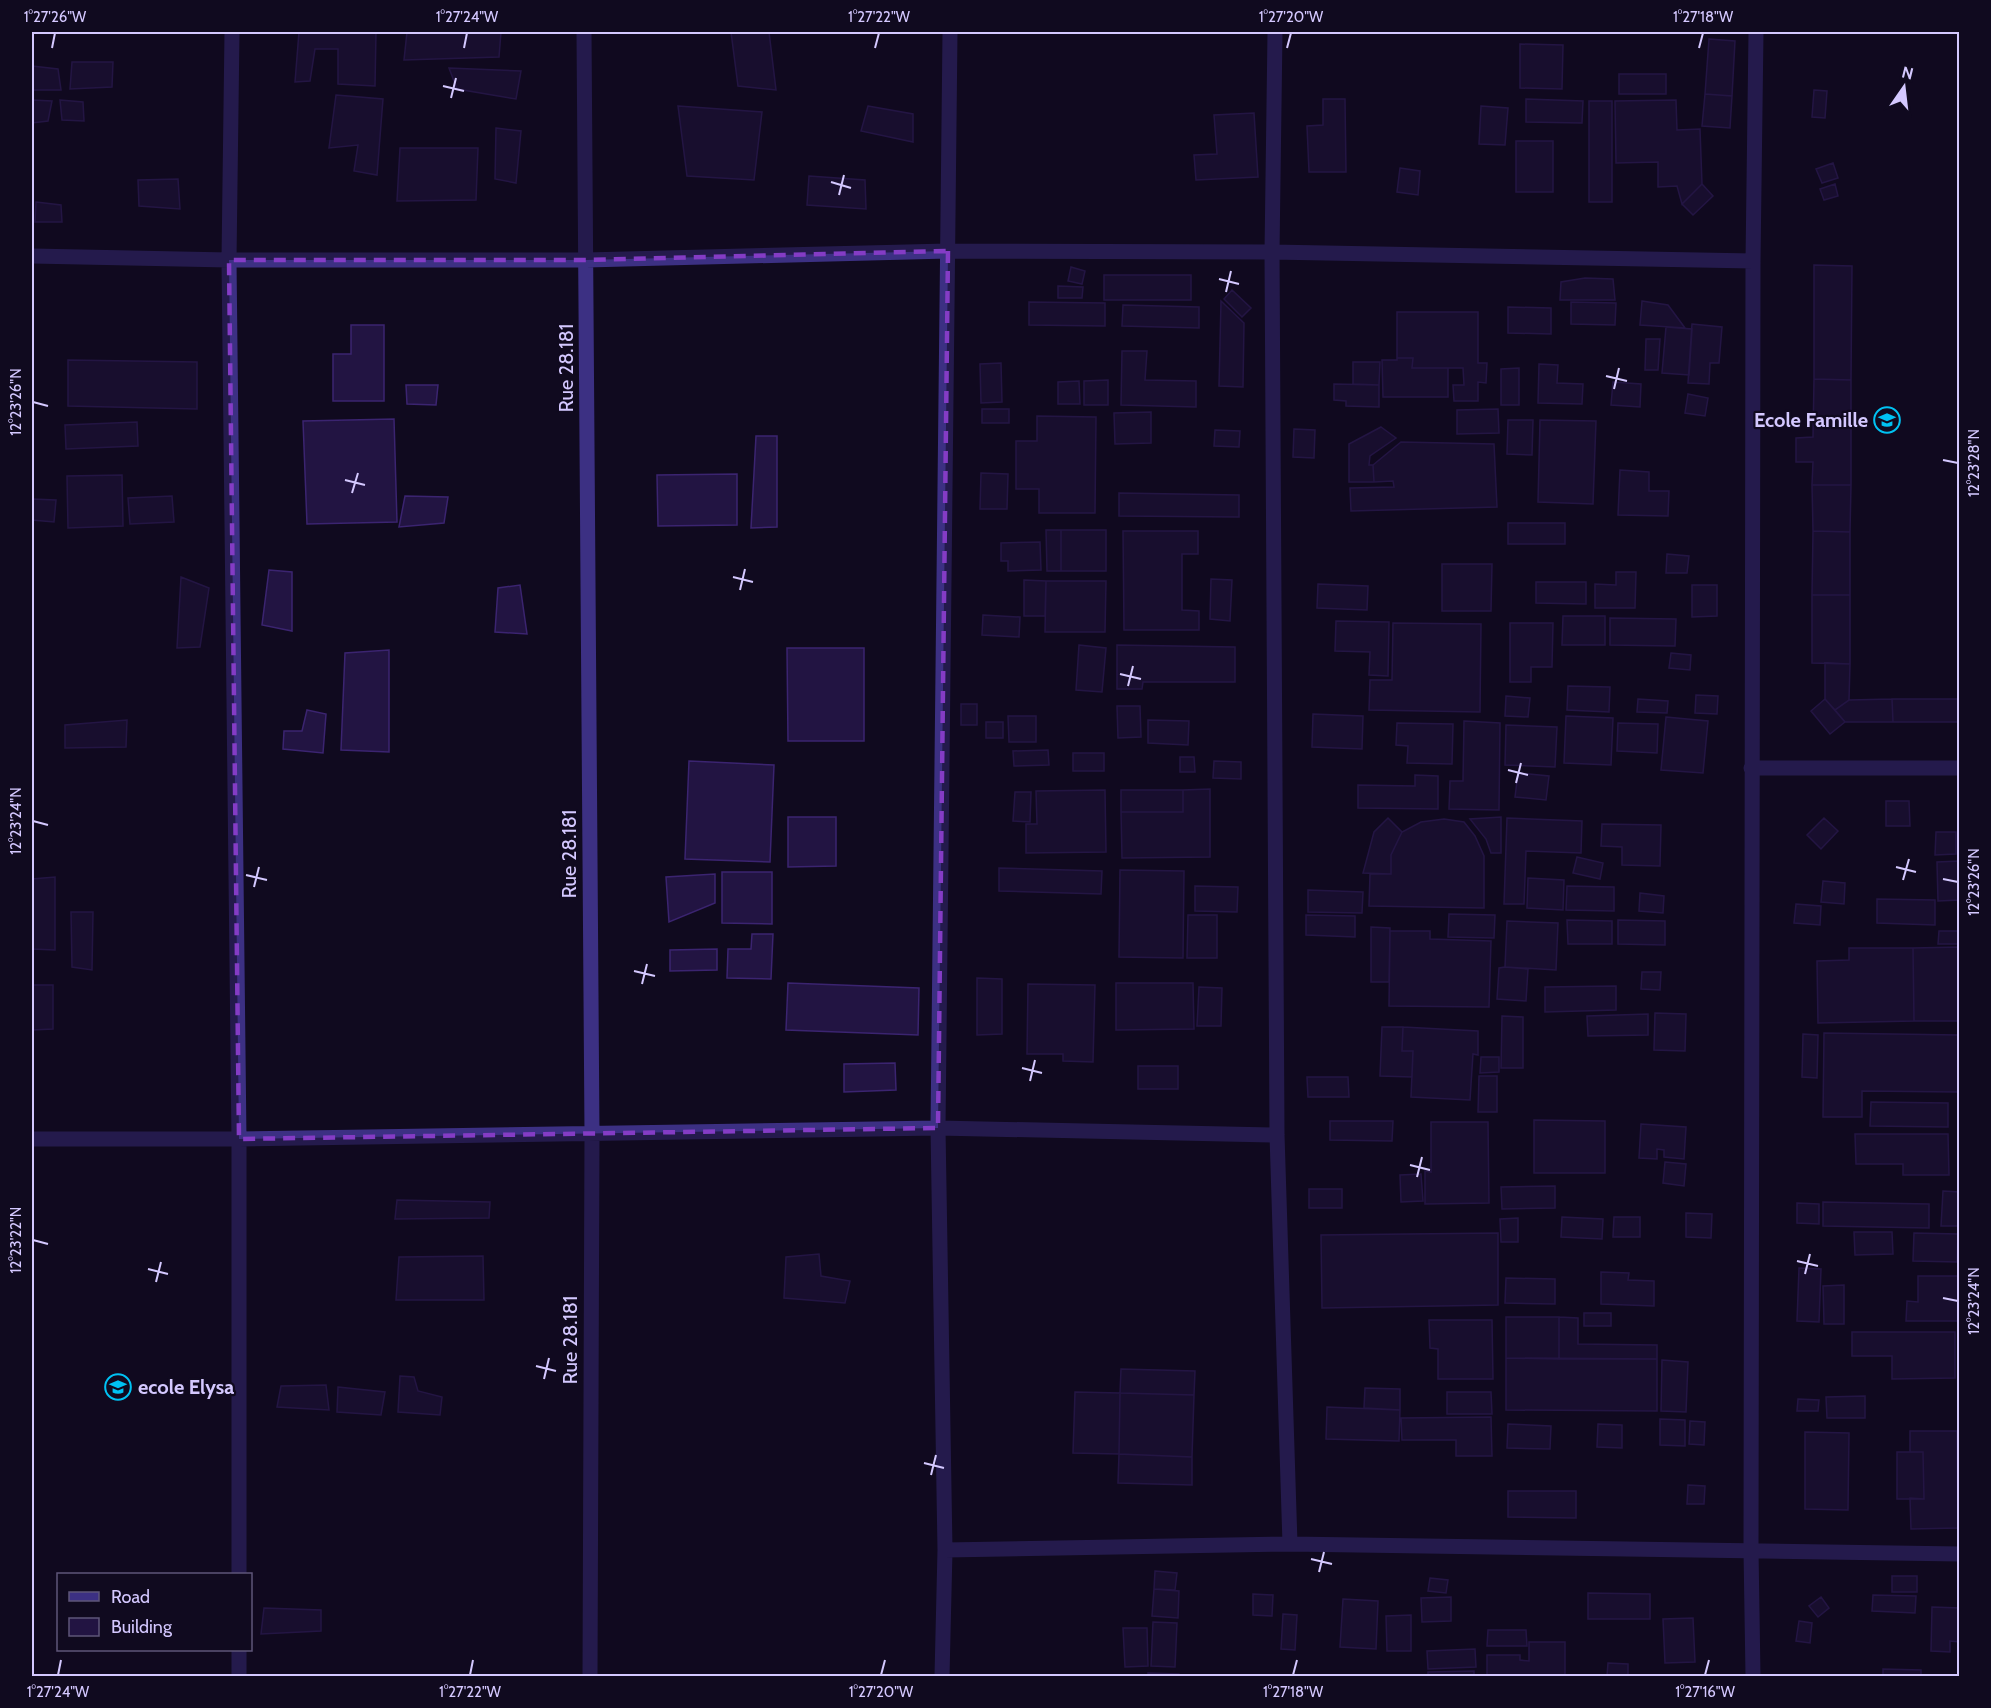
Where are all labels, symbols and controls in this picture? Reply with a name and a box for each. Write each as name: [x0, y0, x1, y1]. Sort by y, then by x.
text: 1°27'26"W: [24, 8, 87, 26]
text: 1°27'24"W: [436, 8, 499, 26]
text: 1°27'22"W: [848, 8, 911, 26]
text: 1°27'20"W: [1259, 8, 1324, 26]
text: 1°27'18"W: [1673, 8, 1734, 26]
north arrow: [1874, 57, 1934, 117]
text: N: [1900, 62, 1915, 84]
street label: Rue 28.181: [554, 324, 578, 412]
text: 12°23'26"N: [7, 368, 25, 436]
school or university icon: Ecole Famille: [1872, 405, 1902, 435]
place label: Ecole Famille: [1754, 408, 1868, 432]
text: 12°23'28"N: [1965, 429, 1983, 497]
text: 12°23'24"N: [7, 787, 25, 855]
street label: Rue 28.181: [557, 810, 581, 898]
text: 12°23'26"N: [1965, 848, 1983, 916]
text: 12°23'22"N: [7, 1207, 25, 1273]
text: 12°23'24"N: [1965, 1267, 1983, 1335]
street label: Rue 28.181: [558, 1296, 582, 1384]
school or university icon: ecole Elysa: [103, 1372, 133, 1402]
place label: ecole Elysa: [138, 1375, 234, 1399]
legend: [57, 1573, 252, 1651]
text: Road: [111, 1586, 150, 1608]
text: Building: [111, 1616, 173, 1638]
text: 1°27'24"W: [27, 1683, 90, 1701]
text: 1°27'22"W: [439, 1683, 502, 1701]
text: 1°27'20"W: [849, 1683, 914, 1701]
text: 1°27'18"W: [1263, 1683, 1324, 1701]
text: 1°27'16"W: [1675, 1683, 1736, 1701]

